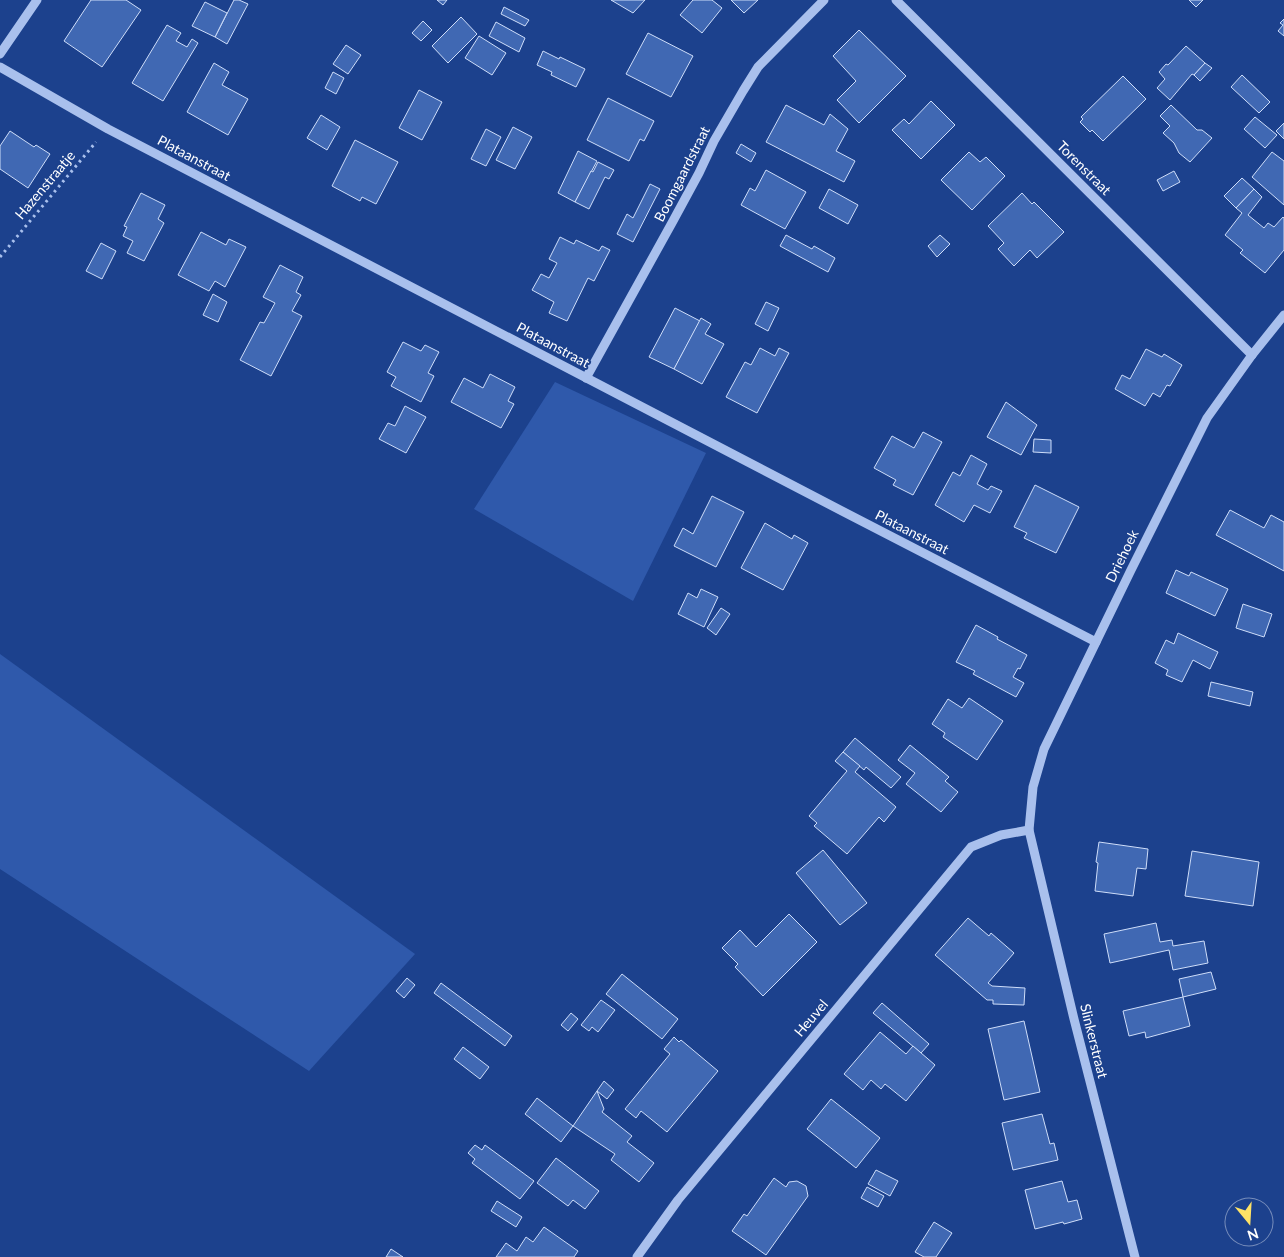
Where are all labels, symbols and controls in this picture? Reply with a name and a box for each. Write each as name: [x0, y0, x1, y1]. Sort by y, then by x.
street label: Boomgaardstraat: [650, 123, 713, 224]
street label: Plataanstraat: [155, 131, 234, 184]
street label: Torenstraat: [1054, 137, 1115, 198]
street label: Hazenstraatje: [11, 147, 78, 223]
street label: Plataanstraat: [514, 318, 593, 371]
street label: Plataanstraat: [873, 506, 952, 557]
street label: Driehoek: [1102, 526, 1142, 585]
street label: Heuvel: [790, 996, 831, 1040]
street label: Slinkerstraat: [1077, 1002, 1112, 1080]
north arrow: [1224, 1197, 1274, 1247]
text: N: [1245, 1225, 1261, 1245]

